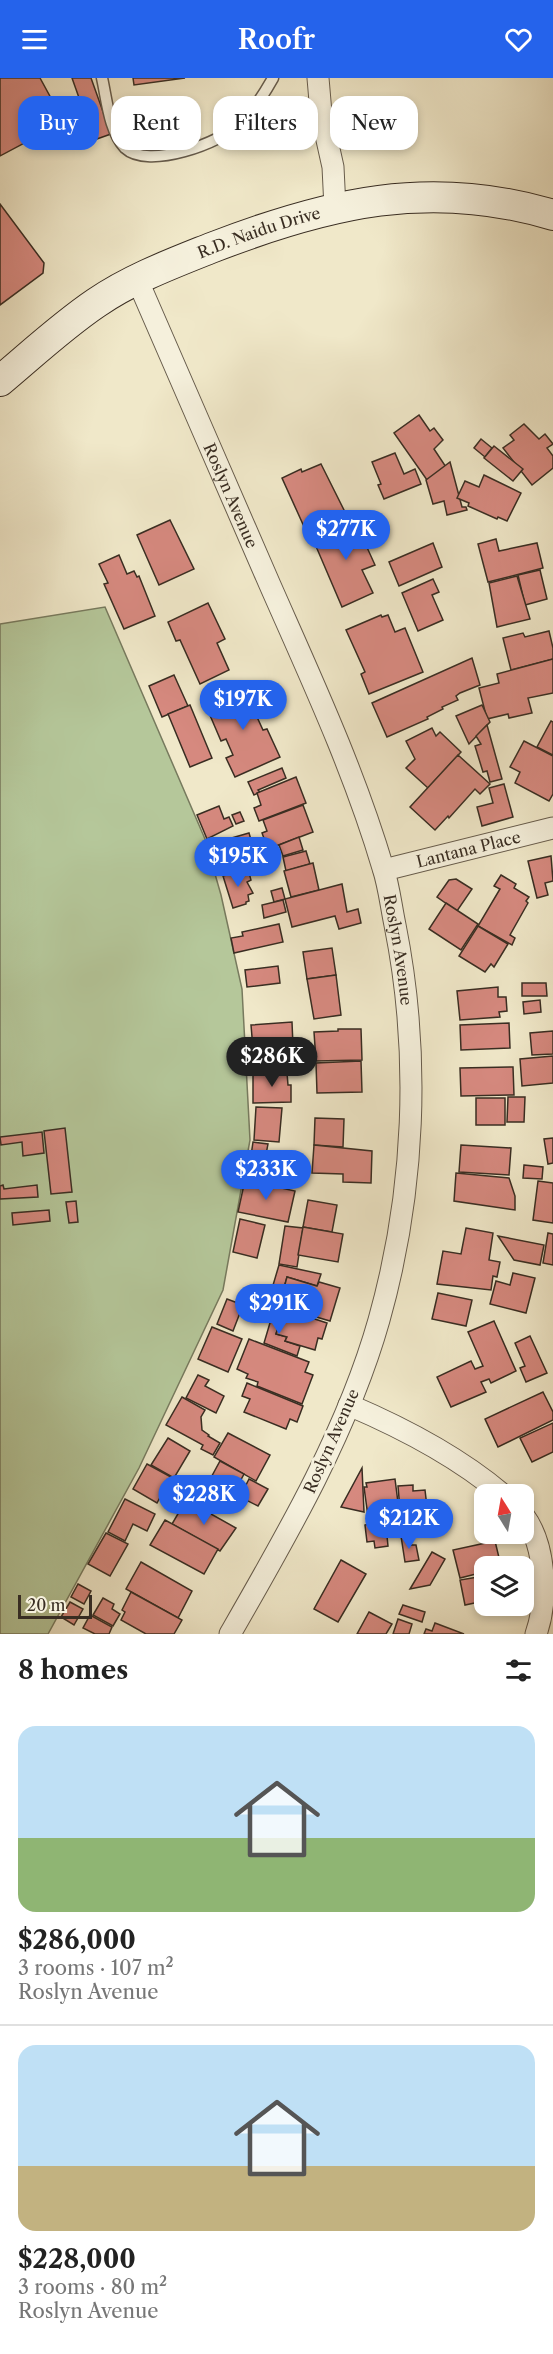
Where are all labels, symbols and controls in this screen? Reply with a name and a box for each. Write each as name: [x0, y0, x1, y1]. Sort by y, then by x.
icon: menu: [18, 23, 51, 56]
text: Roofr: [238, 23, 315, 56]
icon: heart: [502, 23, 535, 56]
chip: Buy: [18, 96, 99, 150]
chip: Rent: [111, 96, 201, 150]
chip: Filters: [213, 96, 318, 150]
chip: New: [330, 96, 418, 150]
street label: R.D. Naidu Drive: [194, 202, 323, 262]
street label: Roslyn Avenue: [199, 440, 263, 551]
pin: $277K: [304, 510, 388, 561]
text: $277K: [316, 517, 376, 541]
pin: $197K: [201, 680, 285, 731]
text: $197K: [214, 687, 272, 711]
street label: Lantana Place: [414, 826, 523, 872]
pin: $195K: [196, 837, 280, 888]
text: $195K: [208, 844, 268, 868]
street label: Roslyn Avenue: [380, 893, 417, 1006]
pin: $286K: [230, 1037, 314, 1088]
text: $286K: [240, 1044, 304, 1068]
pin: $233K: [224, 1150, 308, 1201]
text: $233K: [235, 1157, 297, 1181]
pin: $291K: [237, 1284, 321, 1335]
text: $291K: [249, 1291, 309, 1315]
street label: Roslyn Avenue: [299, 1386, 363, 1496]
pin: $228K: [162, 1475, 246, 1526]
text: $228K: [172, 1482, 236, 1506]
north arrow: [474, 1484, 534, 1544]
map controls: [474, 1484, 534, 1616]
pin: $212K: [367, 1499, 451, 1550]
text: $212K: [379, 1506, 439, 1530]
button: layers: [474, 1556, 534, 1616]
scale bar: [18, 1592, 92, 1620]
text: 20 m: [27, 1595, 66, 1615]
text: 8 homes: [18, 1654, 128, 1686]
icon: filters: [502, 1654, 535, 1687]
icon: home: [223, 1765, 331, 1873]
text: $286,000: [18, 1924, 136, 1956]
text: 3 rooms · 107 m²: [18, 1956, 174, 1980]
text: Roslyn Avenue: [18, 1980, 158, 2004]
icon: home: [223, 2084, 331, 2192]
text: $228,000: [18, 2243, 136, 2275]
text: 3 rooms · 80 m²: [18, 2275, 167, 2299]
text: Roslyn Avenue: [18, 2299, 158, 2323]

